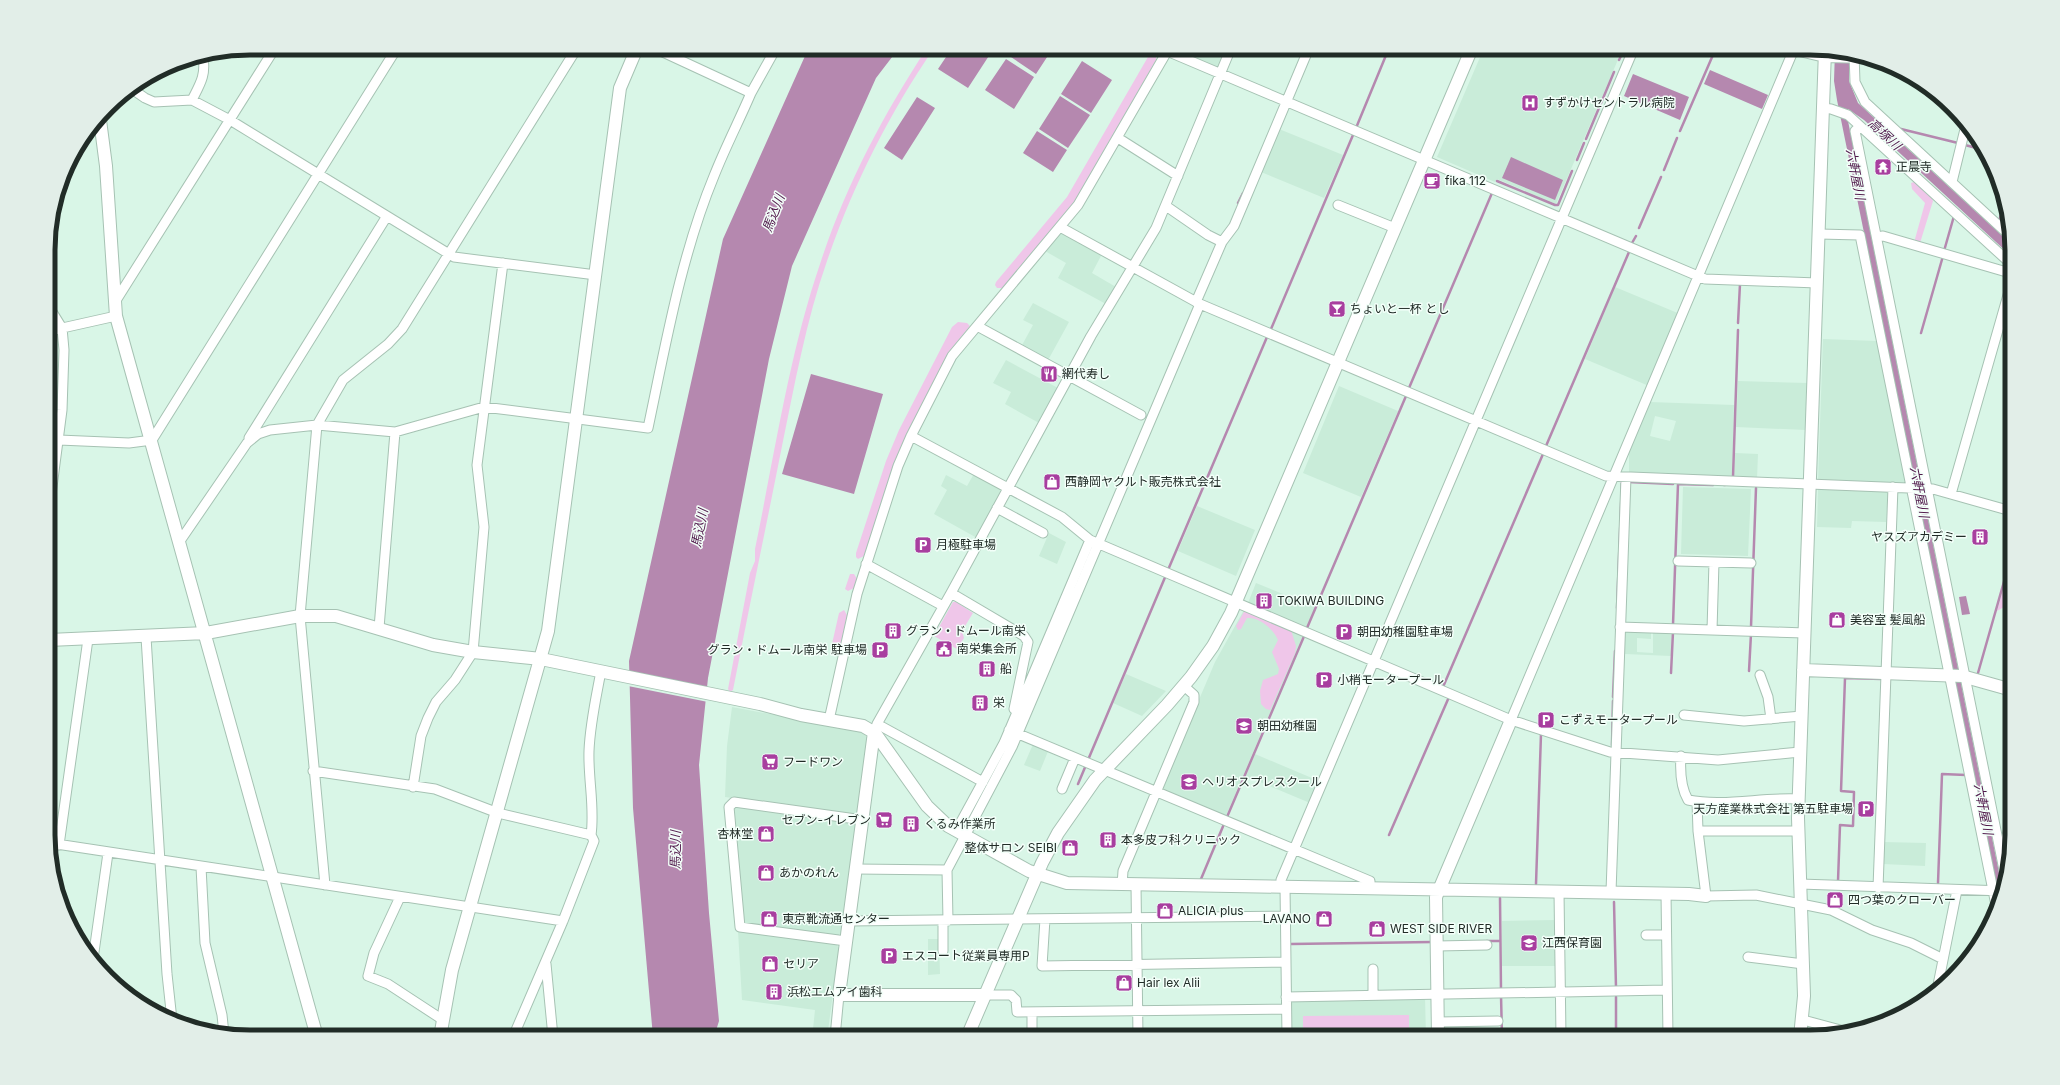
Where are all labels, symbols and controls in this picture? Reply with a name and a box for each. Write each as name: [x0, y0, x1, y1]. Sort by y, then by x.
hospital icon: すずかけセントラル病院: [1520, 93, 1540, 113]
place label: すずかけセントラル病院: [1543, 95, 1675, 110]
water label: 高塚川: [1865, 115, 1906, 155]
water label: 六軒屋川: [1843, 147, 1869, 203]
temple icon: 正晨寺: [1873, 157, 1893, 177]
place label: 正晨寺: [1896, 159, 1932, 174]
cafe icon: fika 112: [1422, 171, 1442, 191]
place label: fika 112: [1445, 173, 1486, 188]
water label: 馬込川: [759, 190, 788, 234]
bar icon: ちょいと一杯 とし: [1327, 299, 1347, 319]
place label: ちょいと一杯 とし: [1350, 301, 1449, 316]
restaurant icon: 網代寿し: [1039, 364, 1059, 384]
place label: 網代寿し: [1062, 366, 1110, 381]
water label: 六軒屋川: [1907, 465, 1933, 521]
shop icon: 西静岡ヤクルト販売株式会社: [1042, 472, 1062, 492]
place label: 西静岡ヤクルト販売株式会社: [1065, 474, 1221, 489]
water label: 馬込川: [687, 505, 711, 549]
building icon: ヤスズアカデミー: [1970, 527, 1990, 547]
place label: ヤスズアカデミー: [1871, 529, 1967, 544]
parking icon: 月極駐車場: [913, 535, 933, 555]
place label: 月極駐車場: [936, 537, 996, 552]
building icon: TOKIWA BUILDING: [1254, 591, 1274, 611]
place label: TOKIWA BUILDING: [1277, 593, 1384, 608]
shop icon: 美容室 髪風船: [1827, 610, 1847, 630]
place label: 美容室 髪風船: [1850, 612, 1925, 627]
building icon: グラン・ドムール南栄: [883, 621, 903, 641]
parking icon: 朝田幼稚園駐車場: [1334, 622, 1354, 642]
place label: グラン・ドムール南栄: [906, 623, 1026, 638]
place label: 朝田幼稚園駐車場: [1357, 624, 1453, 639]
public building icon: 南栄集会所: [934, 639, 954, 659]
parking icon: グラン・ドムール南栄 駐車場: [870, 640, 890, 660]
place label: 南栄集会所: [957, 641, 1017, 656]
place label: グラン・ドムール南栄 駐車場: [708, 642, 867, 657]
building icon: 船: [977, 659, 997, 679]
place label: 船: [1000, 661, 1012, 676]
parking icon: 小梢モータープール: [1314, 670, 1334, 690]
place label: 小梢モータープール: [1337, 672, 1444, 687]
building icon: 栄: [970, 693, 990, 713]
place label: 栄: [993, 695, 1005, 710]
parking icon: こずえモータープール: [1536, 710, 1556, 730]
place label: こずえモータープール: [1559, 712, 1678, 727]
school or university icon: 朝田幼稚園: [1234, 716, 1254, 736]
place label: 朝田幼稚園: [1257, 718, 1317, 733]
supermarket icon: フードワン: [760, 752, 780, 772]
place label: フードワン: [783, 754, 843, 769]
school or university icon: ヘリオスプレスクール: [1179, 772, 1199, 792]
place label: ヘリオスプレスクール: [1202, 774, 1322, 789]
water label: 六軒屋川: [1971, 782, 1997, 838]
parking icon: 天方産業株式会社 第五駐車場: [1856, 799, 1876, 819]
place label: 天方産業株式会社 第五駐車場: [1694, 801, 1853, 816]
supermarket icon: セブン-イレブン: [874, 810, 894, 830]
place label: セブン-イレブン: [781, 812, 871, 827]
building icon: くるみ作業所: [901, 814, 921, 834]
place label: くるみ作業所: [924, 816, 996, 831]
shop icon: 杏林堂: [756, 824, 776, 844]
place label: 杏林堂: [717, 826, 753, 841]
water label: 馬込川: [667, 828, 683, 870]
building icon: 本多皮フ科クリニック: [1098, 830, 1118, 850]
place label: 本多皮フ科クリニック: [1121, 832, 1241, 847]
shop icon: 整体サロン SEIBI: [1060, 838, 1080, 858]
place label: 整体サロン SEIBI: [964, 840, 1057, 855]
shop icon: あかのれん: [756, 863, 776, 883]
place label: あかのれん: [779, 865, 839, 880]
shop icon: 四つ葉のクローバー: [1825, 890, 1845, 910]
place label: 四つ葉のクローバー: [1848, 892, 1956, 907]
shop icon: ALICIA plus: [1155, 901, 1175, 921]
place label: ALICIA plus: [1178, 903, 1244, 918]
shop icon: 東京靴流通センター: [759, 909, 779, 929]
shop icon: LAVANO: [1314, 909, 1334, 929]
place label: 東京靴流通センター: [782, 911, 890, 926]
place label: LAVANO: [1263, 911, 1311, 926]
shop icon: WEST SIDE RIVER: [1367, 919, 1387, 939]
place label: WEST SIDE RIVER: [1390, 921, 1492, 936]
school or university icon: 江西保育園: [1519, 933, 1539, 953]
place label: 江西保育園: [1542, 935, 1602, 950]
parking icon: エスコート従業員専用P: [879, 946, 899, 966]
place label: エスコート従業員専用P: [902, 948, 1030, 963]
shop icon: セリア: [760, 954, 780, 974]
place label: セリア: [783, 956, 819, 971]
shop icon: Hair lex Alii: [1114, 973, 1134, 993]
place label: Hair lex Alii: [1137, 975, 1200, 990]
building icon: 浜松エムアイ歯科: [764, 982, 784, 1002]
place label: 浜松エムアイ歯科: [787, 984, 882, 999]

